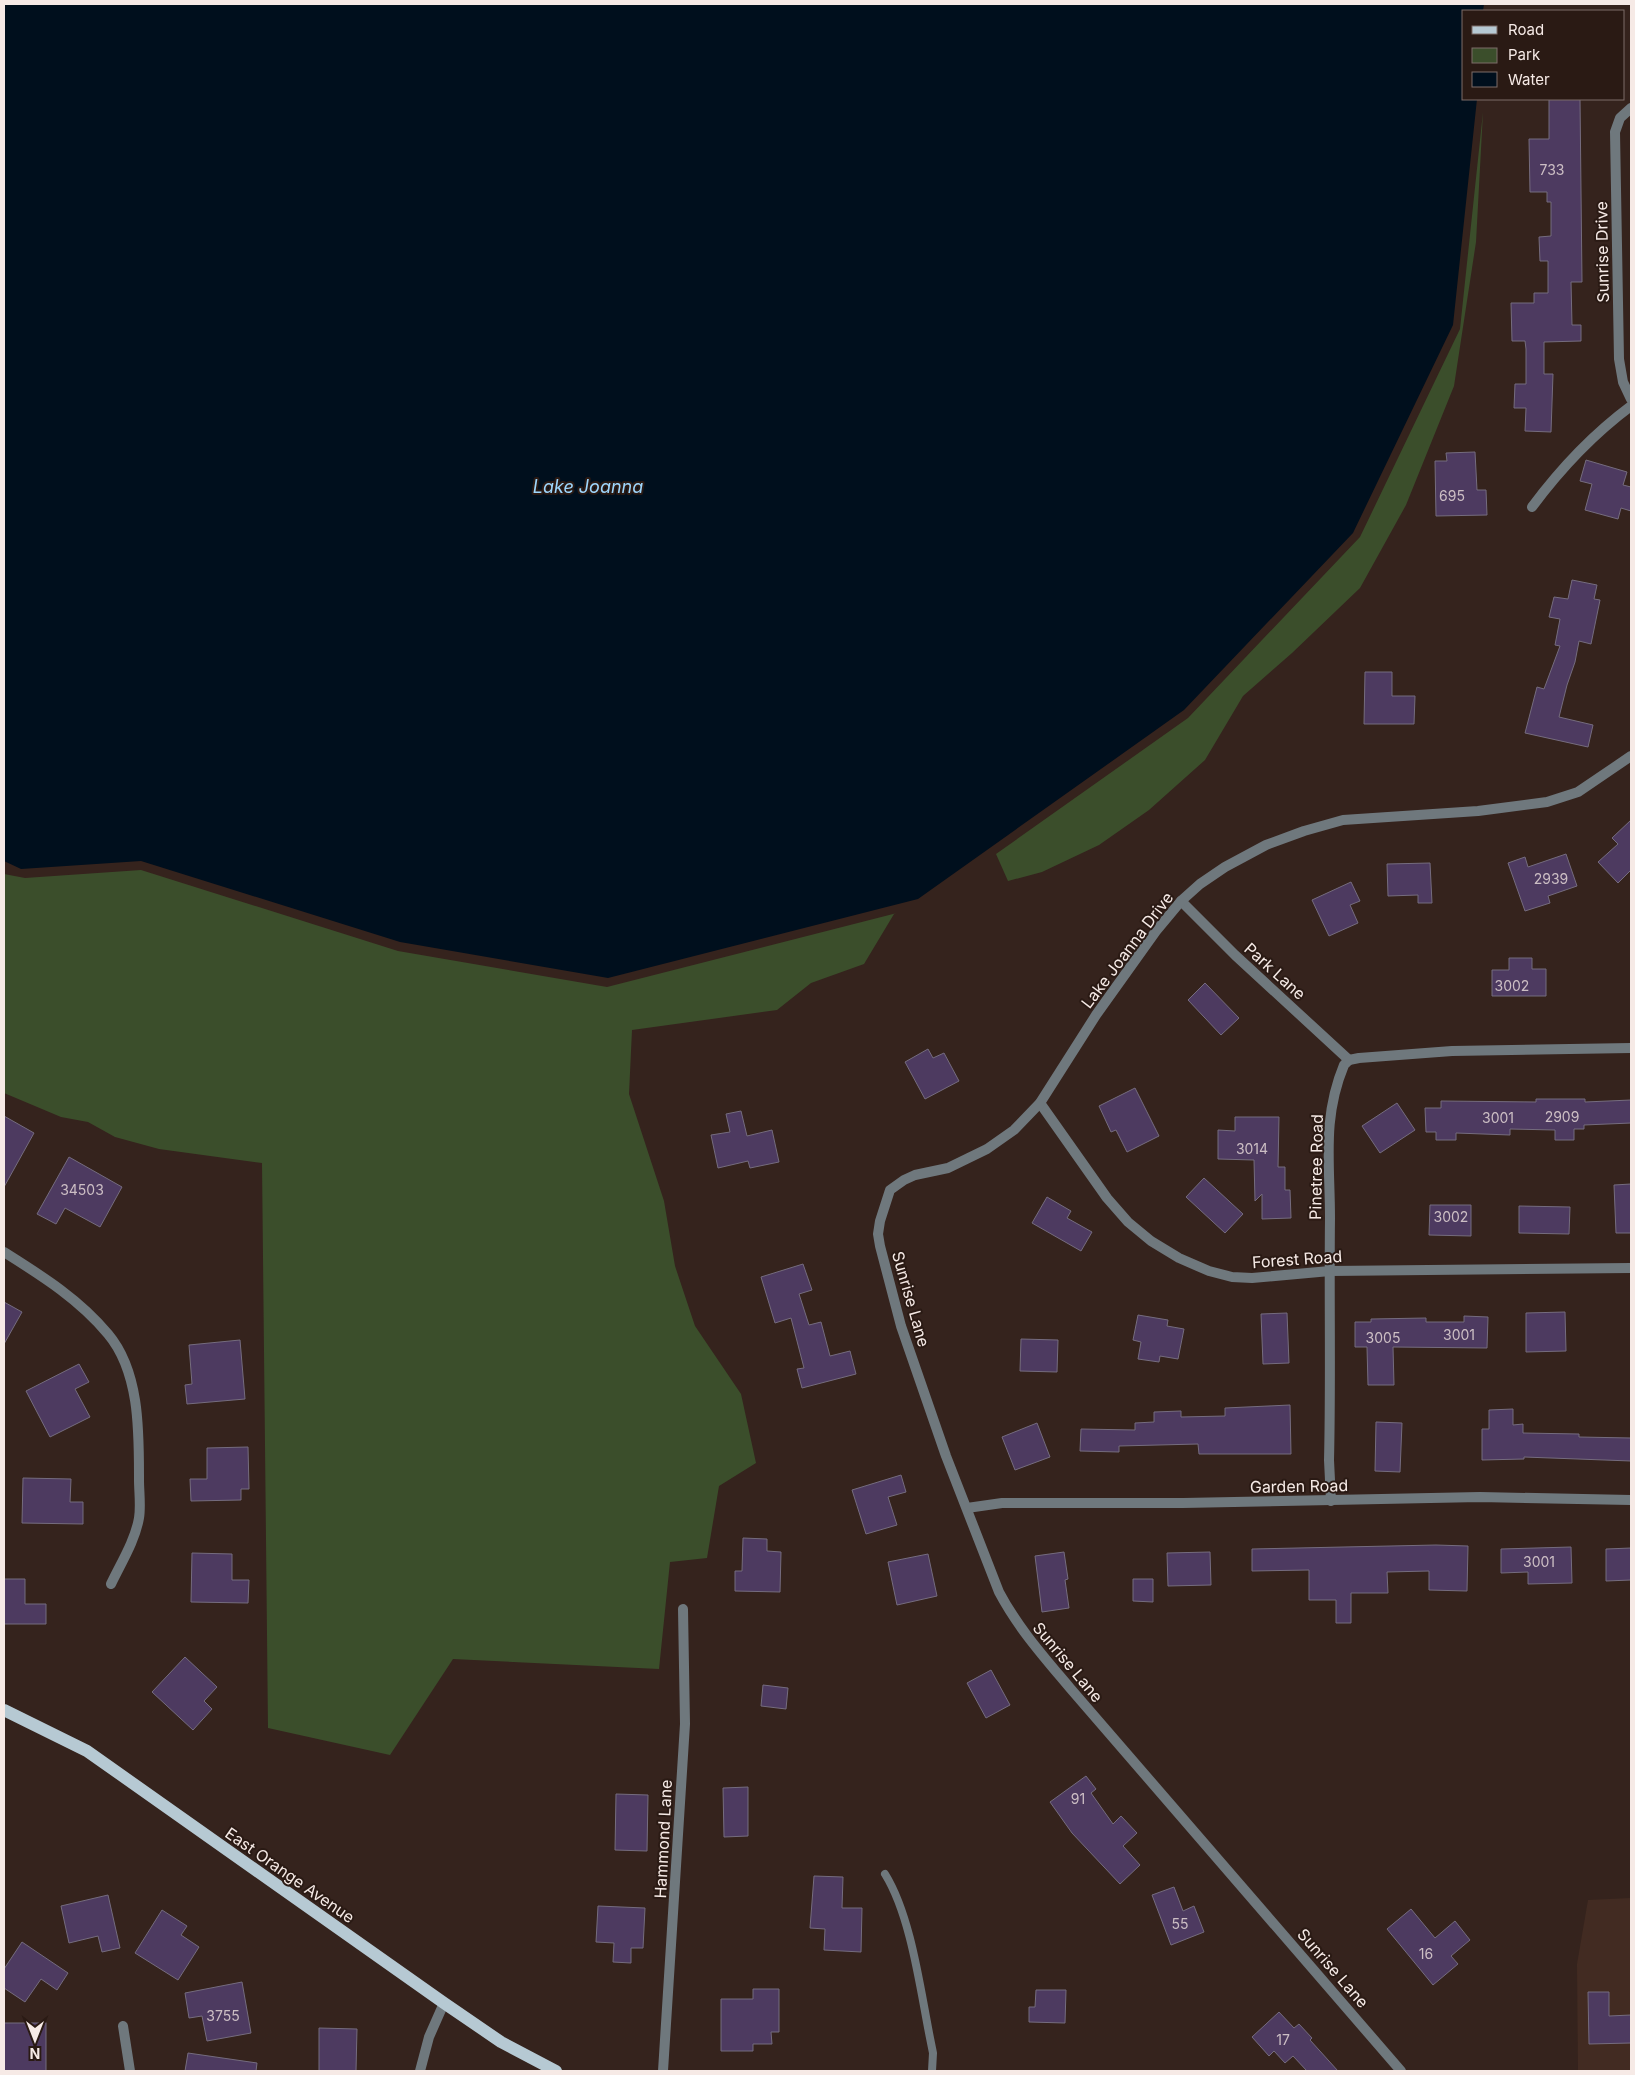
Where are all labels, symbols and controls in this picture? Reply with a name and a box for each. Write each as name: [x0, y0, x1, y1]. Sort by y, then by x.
legend: [1462, 10, 1625, 100]
text: Road: [1508, 20, 1544, 39]
text: Park: [1508, 45, 1541, 64]
text: Water: [1508, 70, 1550, 89]
house number: 733: [1540, 161, 1565, 178]
street label: Sunrise Drive: [1591, 201, 1613, 303]
water label: Lake Joanna: [533, 476, 643, 497]
house number: 695: [1439, 487, 1465, 504]
house number: 2939: [1534, 870, 1568, 887]
street label: Lake Joanna Drive: [1077, 888, 1177, 1012]
street label: Park Lane: [1240, 938, 1310, 1004]
house number: 3002: [1495, 977, 1529, 994]
house number: 2909: [1545, 1108, 1579, 1125]
house number: 3001: [1482, 1109, 1514, 1126]
street label: Pinetree Road: [1305, 1114, 1327, 1220]
house number: 3014: [1236, 1140, 1268, 1157]
house number: 34503: [60, 1181, 104, 1198]
house number: 3002: [1434, 1208, 1468, 1225]
street label: Forest Road: [1251, 1246, 1343, 1272]
street label: Sunrise Lane: [888, 1249, 934, 1349]
house number: 3001: [1443, 1326, 1475, 1343]
house number: 3005: [1366, 1329, 1400, 1346]
street label: Garden Road: [1250, 1475, 1348, 1497]
house number: 3001: [1523, 1553, 1555, 1570]
street label: Sunrise Lane: [1029, 1618, 1107, 1706]
street label: Hammond Lane: [650, 1779, 676, 1899]
house number: 91: [1071, 1790, 1085, 1807]
street label: East Orange Avenue: [221, 1823, 359, 1927]
house number: 55: [1171, 1915, 1189, 1932]
street label: Sunrise Lane: [1293, 1924, 1373, 2012]
house number: 16: [1419, 1945, 1433, 1962]
house number: 3755: [206, 2007, 240, 2024]
north arrow: [10, 2015, 60, 2065]
house number: 17: [1276, 2031, 1290, 2048]
text: N: [30, 2045, 40, 2062]

